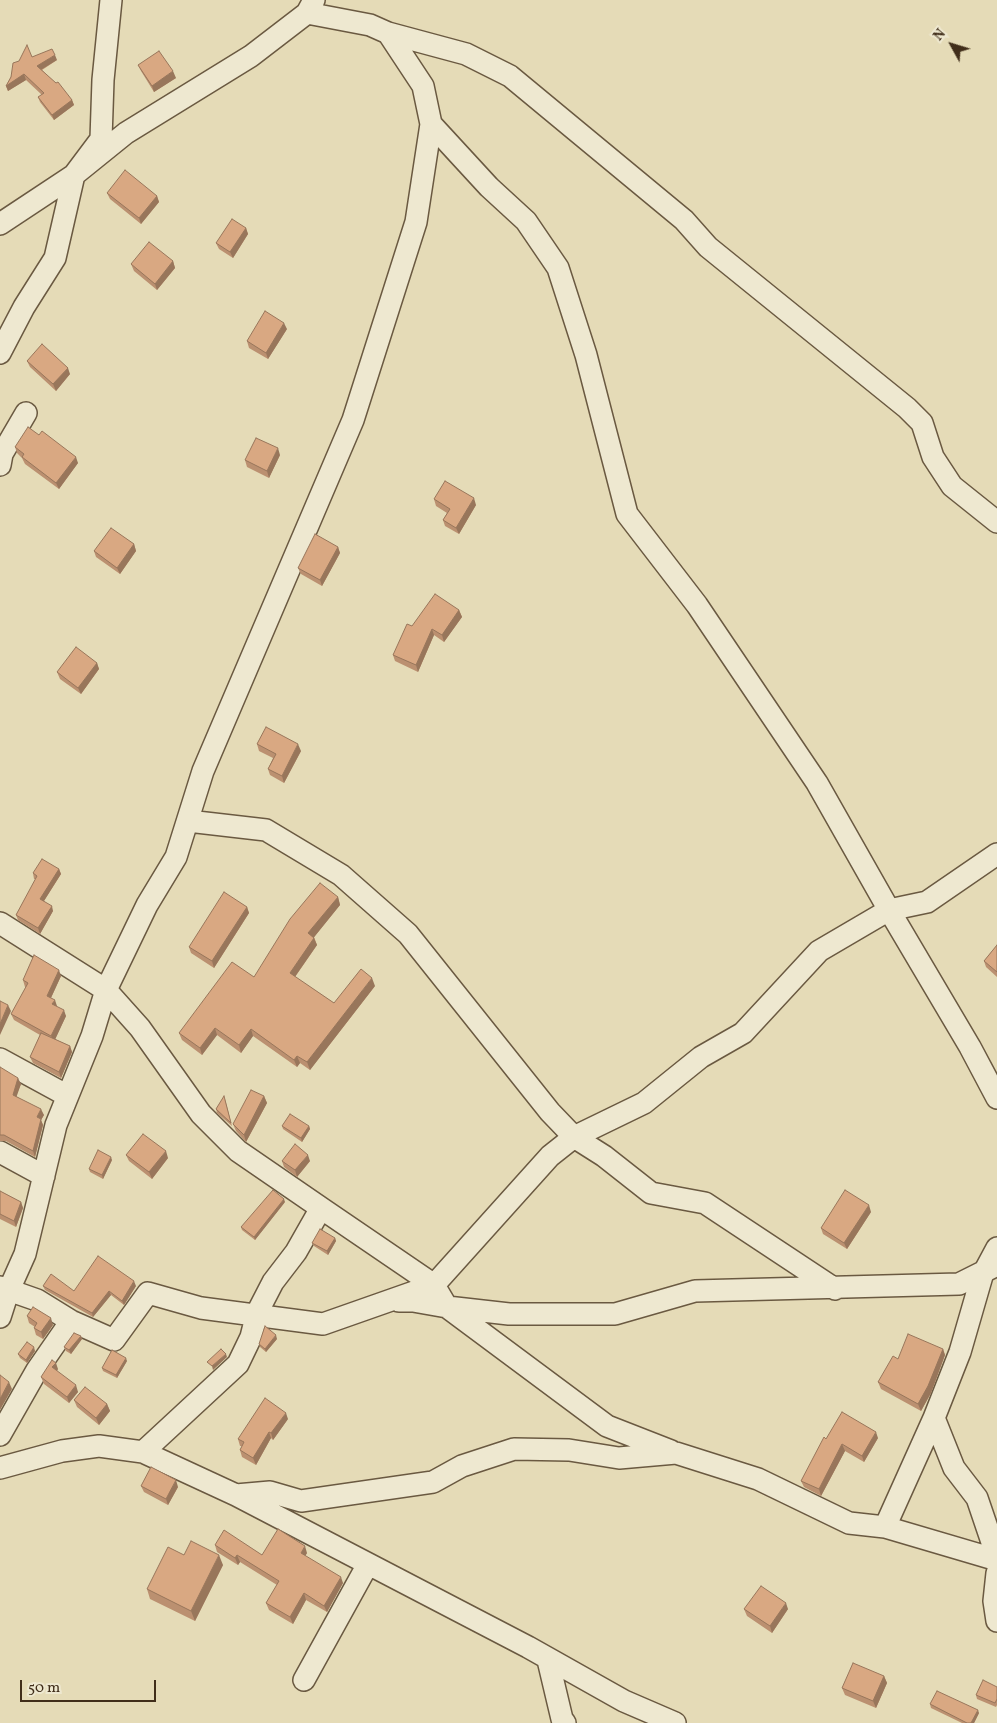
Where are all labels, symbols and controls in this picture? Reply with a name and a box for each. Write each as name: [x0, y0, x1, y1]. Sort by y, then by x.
north arrow: [927, 20, 977, 70]
text: N: [929, 25, 951, 45]
scale bar: [22, 1670, 159, 1702]
text: 50 m: [28, 1678, 60, 1699]

